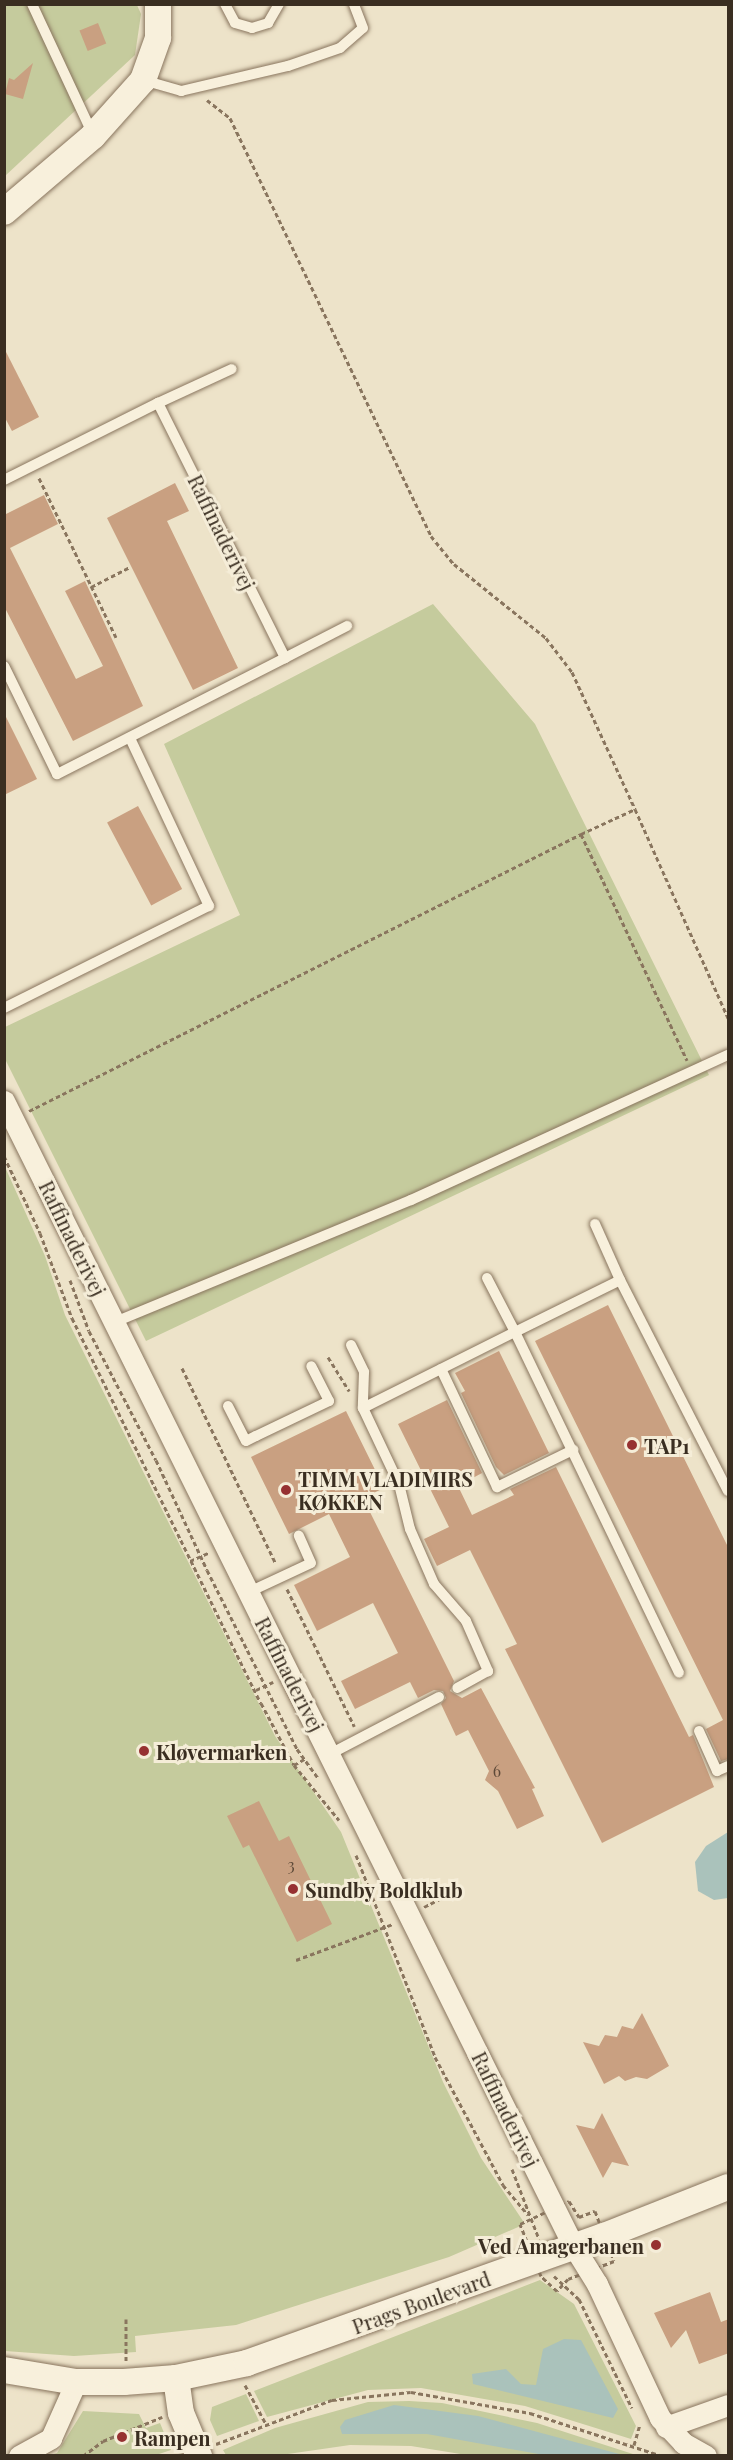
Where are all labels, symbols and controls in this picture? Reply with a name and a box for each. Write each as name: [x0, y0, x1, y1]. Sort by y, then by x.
street label: Raffinaderivej: [184, 470, 260, 594]
street label: Raffinaderivej: [35, 1176, 111, 1300]
place label: TAP1: [644, 1433, 690, 1457]
marker: TAP1: [625, 1438, 639, 1452]
place label: TIMM VLADIMIRS KØKKEN: [298, 1466, 474, 1513]
marker: TIMM VLADIMIRS KØKKEN: [279, 1483, 293, 1497]
street label: Raffinaderivej: [251, 1613, 329, 1735]
place label: Kløvermarken: [156, 1739, 287, 1763]
marker: Kløvermarken: [137, 1744, 151, 1758]
house number: 6: [493, 1761, 501, 1781]
house number: 3: [287, 1855, 295, 1875]
place label: Sundby Boldklub: [305, 1877, 463, 1901]
marker: Sundby Boldklub: [286, 1882, 300, 1896]
street label: Raffinaderivej: [468, 2047, 544, 2171]
place label: Ved Amagerbanen: [477, 2233, 644, 2257]
marker: Ved Amagerbanen: [649, 2238, 663, 2252]
street label: Prags Boulevard: [349, 2266, 493, 2338]
place label: Rampen: [134, 2425, 211, 2449]
marker: Rampen: [115, 2430, 129, 2444]

